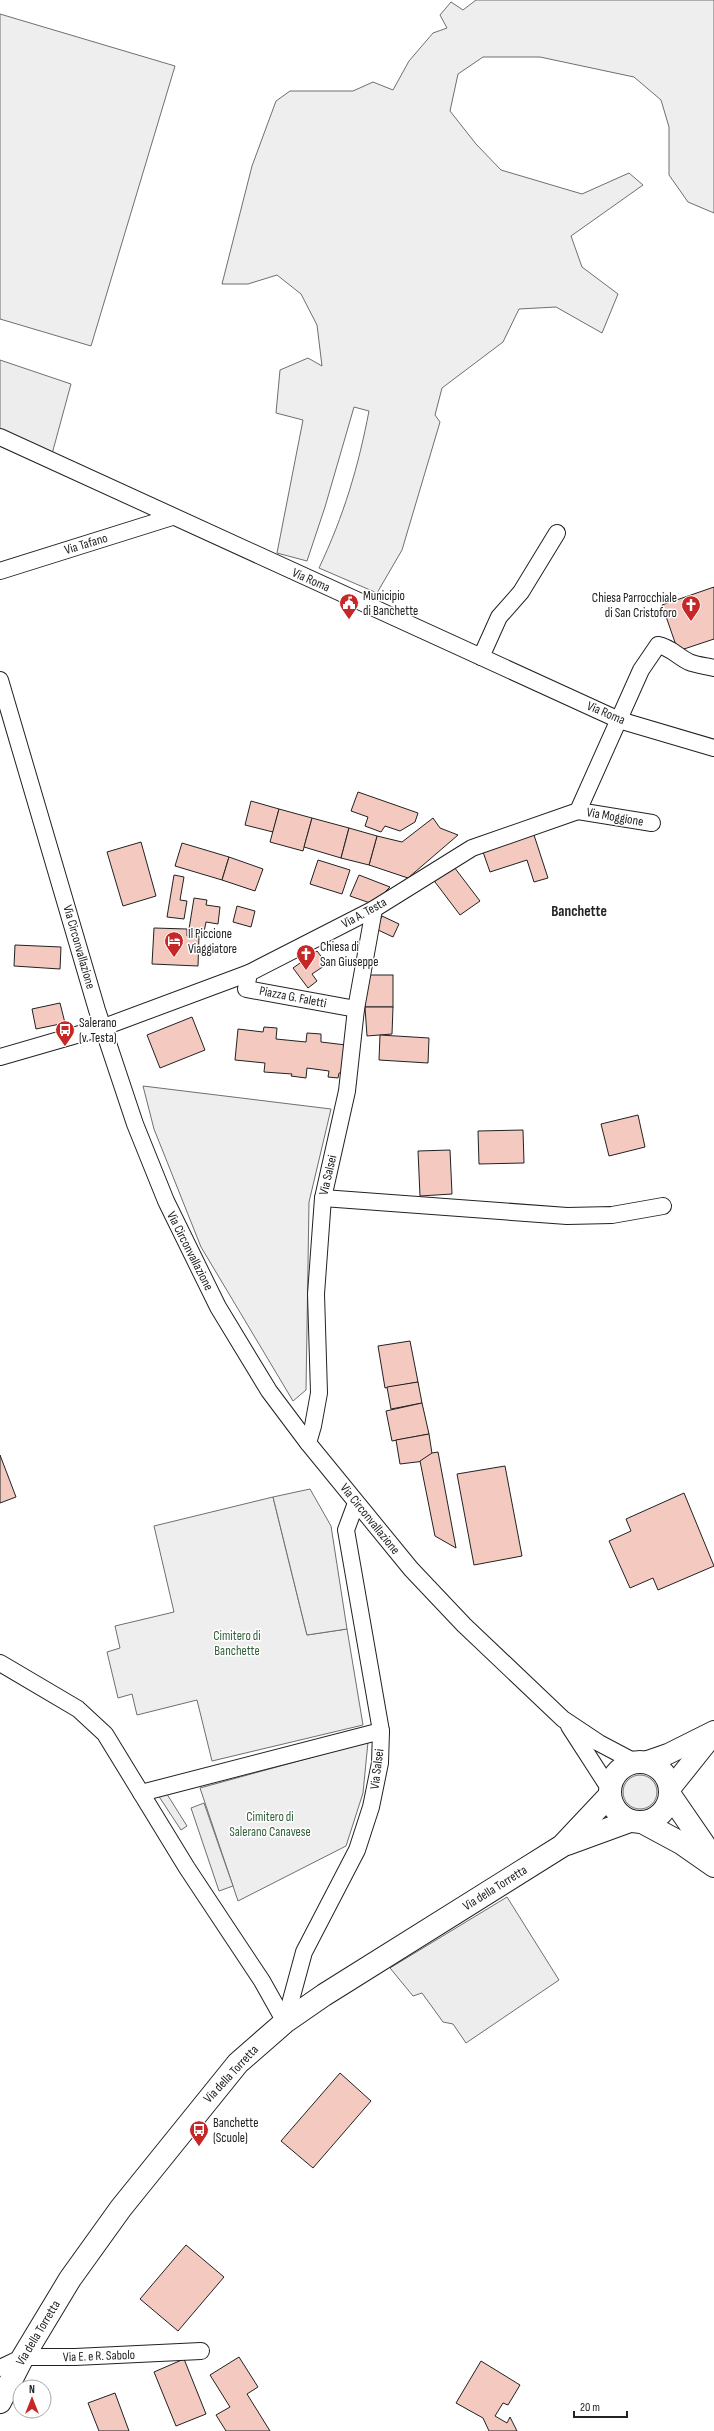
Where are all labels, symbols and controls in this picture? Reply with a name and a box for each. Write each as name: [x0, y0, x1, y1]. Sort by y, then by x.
street label: Via Tafano: [62, 530, 110, 558]
street label: Via Roma: [290, 565, 332, 595]
place label: Municipio di Banchette: [363, 588, 418, 619]
place label: Chiesa Parrocchiale di San Cristoforo: [592, 590, 677, 621]
public building icon: Municipio di Banchette: [338, 592, 360, 620]
church icon: Chiesa Parrocchiale di San Cristoforo: [680, 594, 702, 622]
street label: Via Roma: [584, 698, 628, 728]
street label: Via Moggione: [585, 804, 645, 830]
street label: Via A. Testa: [339, 894, 389, 932]
district label: Banchette: [551, 902, 607, 921]
street label: Via Circonvallazione: [59, 903, 99, 991]
place label: Il Piccione Viaggiatore: [188, 926, 237, 957]
hotel icon: Il Piccione Viaggiatore: [163, 930, 185, 958]
place label: Chiesa di San Giuseppe: [320, 939, 378, 970]
church icon: Chiesa di San Giuseppe: [295, 943, 317, 971]
street label: Piazza G. Faletti: [258, 983, 328, 1011]
place label: Salerano (v. Testa): [79, 1015, 117, 1046]
bus stop icon: Salerano (v. Testa): [54, 1019, 76, 1047]
street label: Via Salsei: [316, 1153, 340, 1197]
street label: Via Circonvallazione: [163, 1209, 217, 1293]
street label: Via Circonvallazione: [337, 1480, 403, 1558]
park label: Cimitero di Banchette: [213, 1628, 261, 1659]
street label: Via Salsei: [367, 1748, 387, 1790]
park label: Cimitero di Salerano Canavese: [229, 1809, 311, 1840]
street label: Via della Torretta: [460, 1862, 530, 1914]
street label: Via della Torretta: [200, 2042, 262, 2106]
place label: Banchette (Scuole): [213, 2115, 258, 2146]
bus stop icon: Banchette (Scuole): [188, 2119, 210, 2147]
street label: Via della Torretta: [12, 2298, 64, 2368]
street label: Via E. e R. Sabolo: [63, 2347, 135, 2365]
north arrow: [12, 2379, 52, 2419]
text: N: [29, 2383, 35, 2396]
scale bar: [574, 2393, 627, 2419]
text: 20 m: [580, 2400, 600, 2415]

